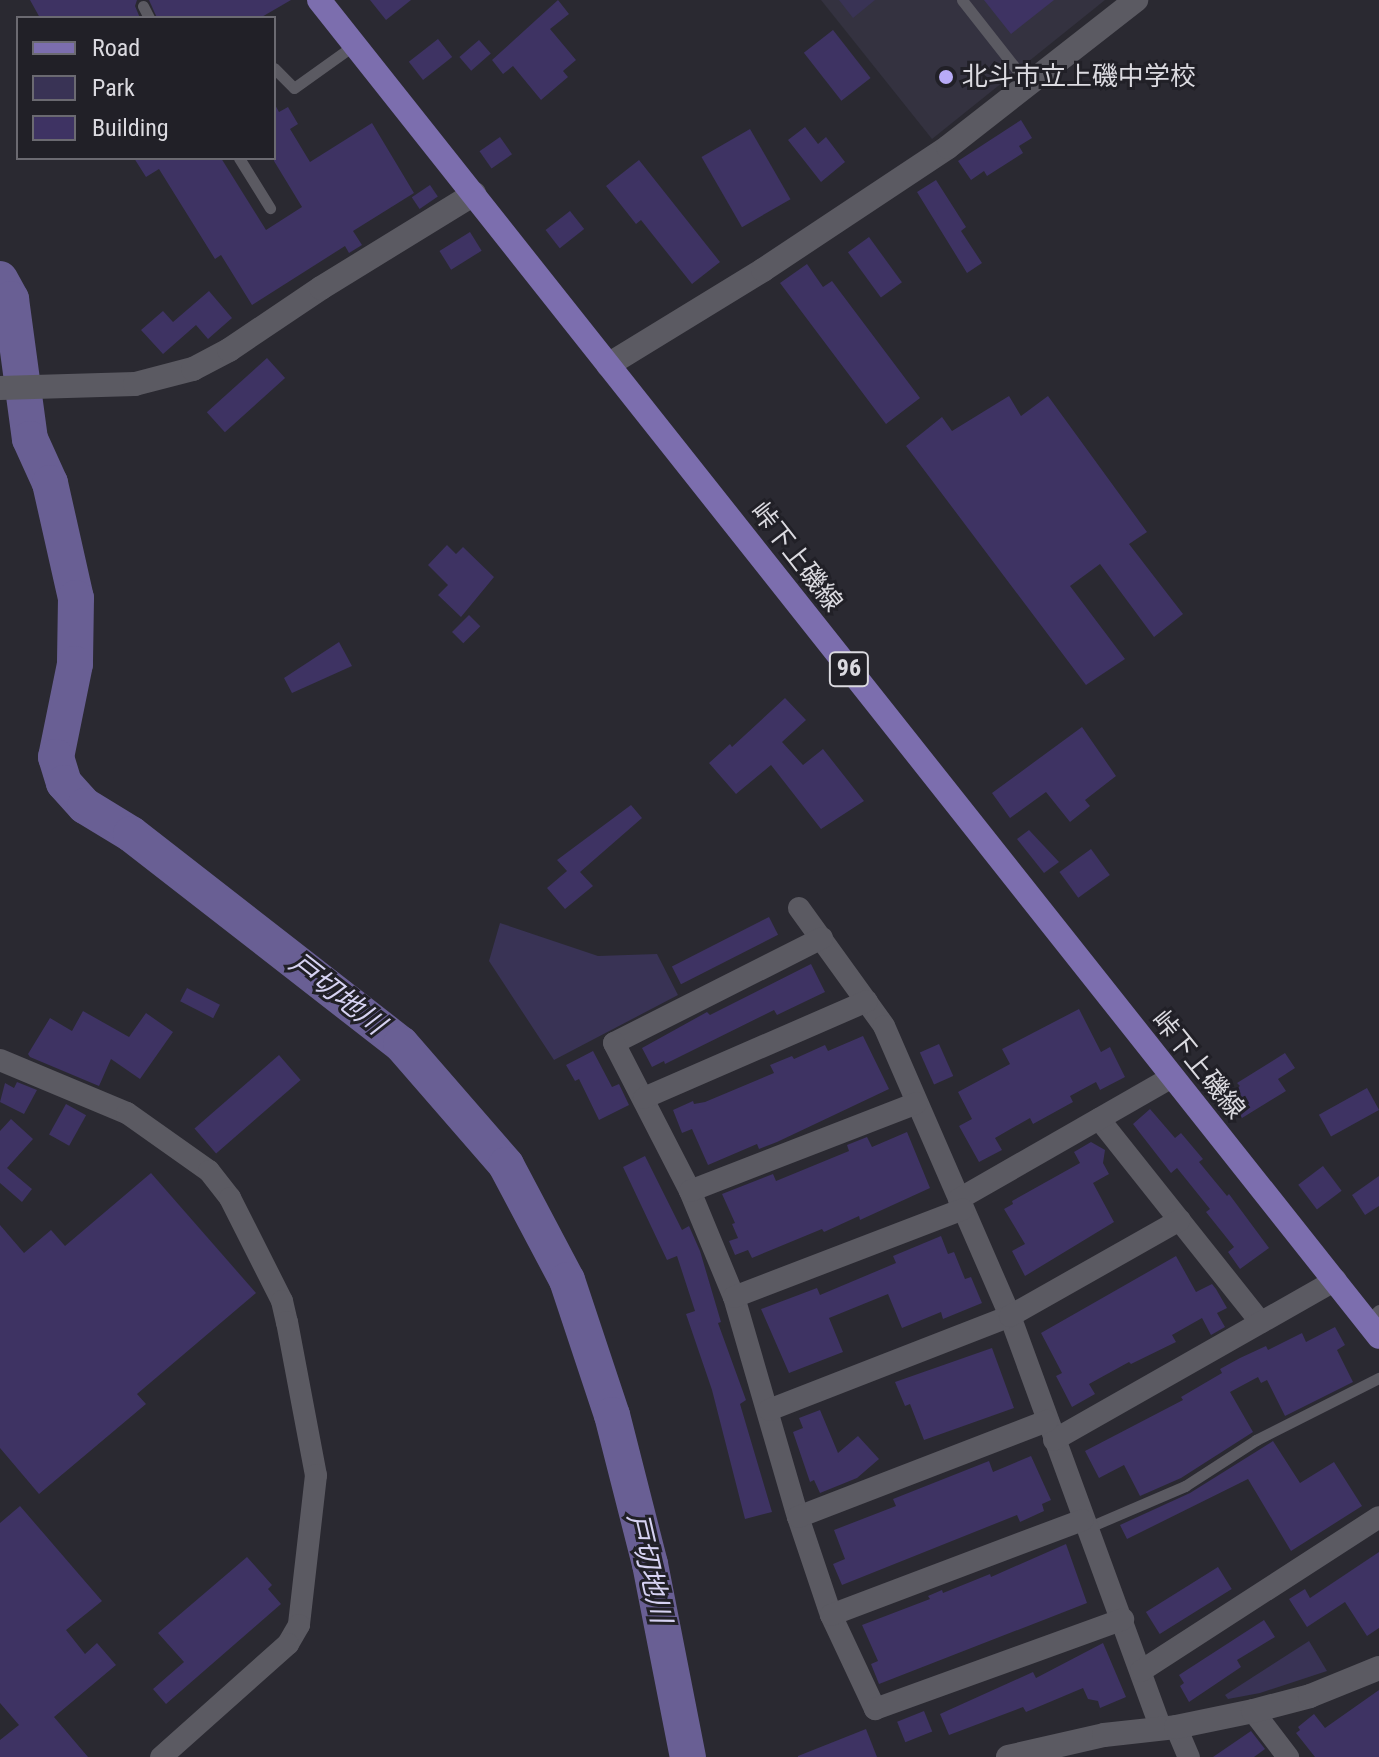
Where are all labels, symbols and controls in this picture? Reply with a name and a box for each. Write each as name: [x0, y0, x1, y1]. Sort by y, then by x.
legend: [16, 16, 276, 160]
text: Road: [92, 34, 140, 62]
place label: 北斗市立上磯中学校: [962, 61, 1196, 93]
marker: 北斗市立上磯中学校: [937, 68, 955, 86]
text: Park: [92, 74, 135, 102]
text: Building: [92, 114, 169, 142]
street label: 峠下上磯線: [744, 496, 848, 618]
road number: 96: [827, 649, 871, 689]
water label: 戸切地川: [283, 946, 391, 1042]
street label: 峠下上磯線: [1145, 1005, 1251, 1125]
water label: 戸切地川: [620, 1510, 678, 1626]

